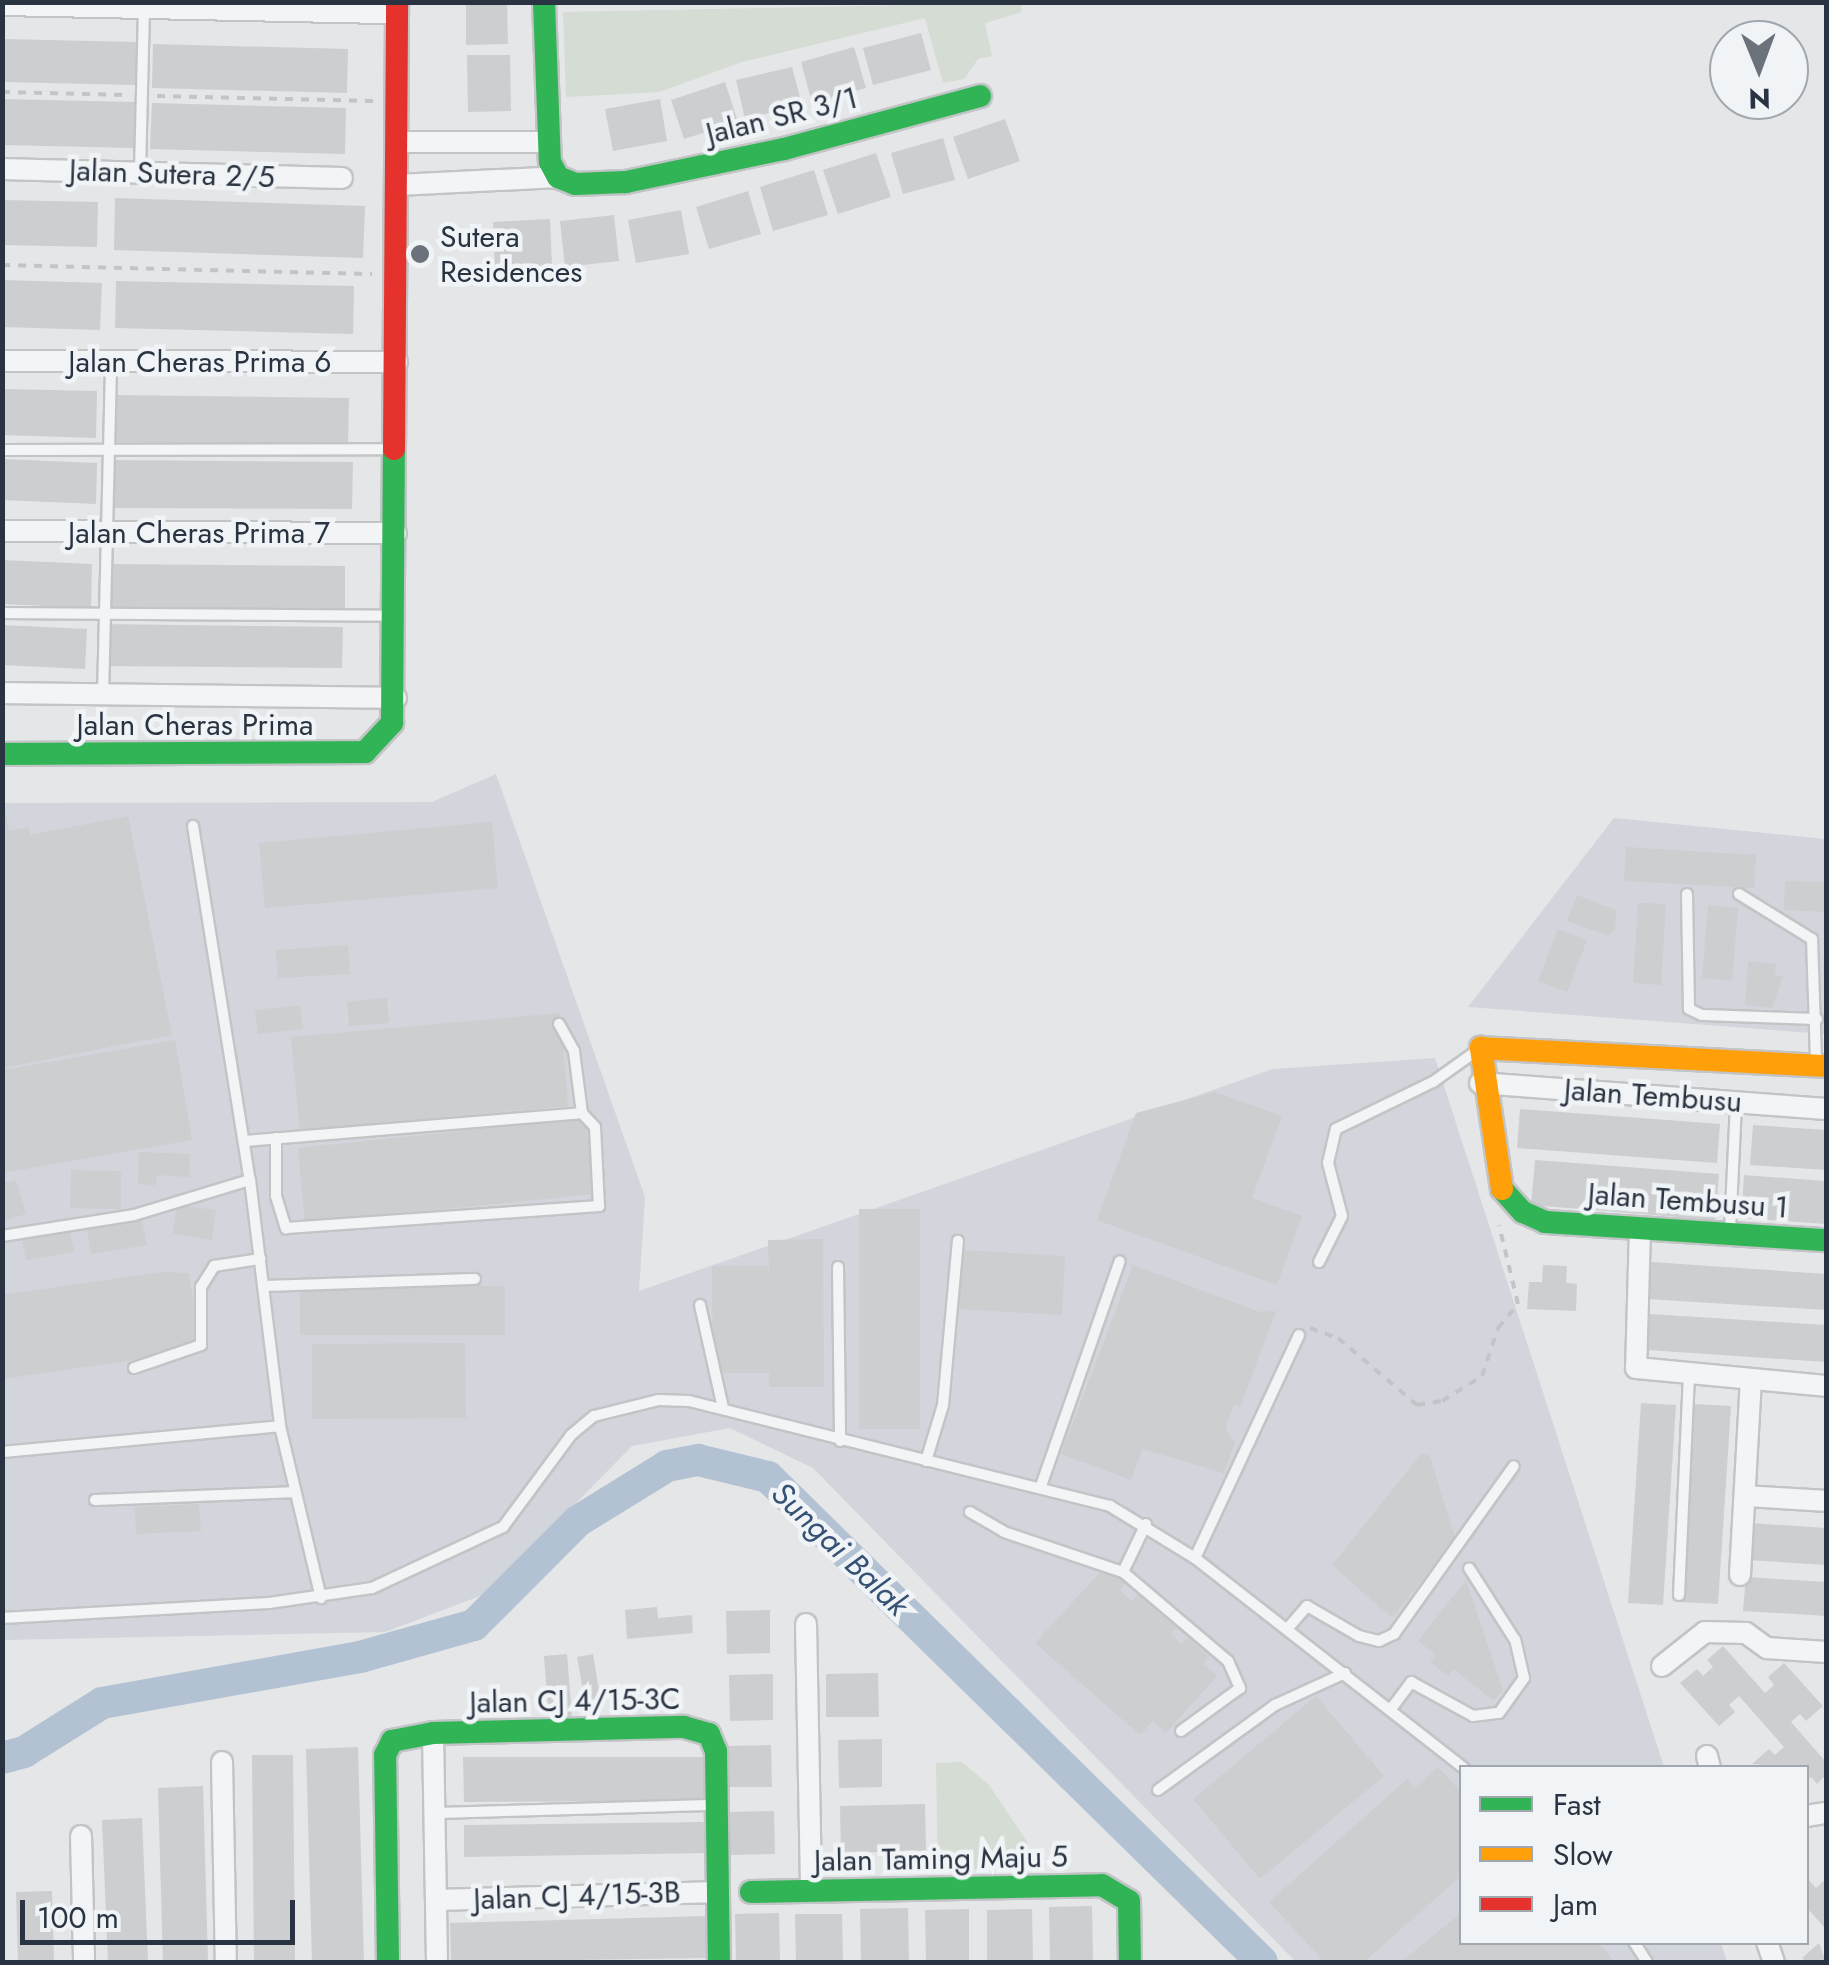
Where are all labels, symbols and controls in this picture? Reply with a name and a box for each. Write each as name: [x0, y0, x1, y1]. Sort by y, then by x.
north arrow: [1709, 20, 1809, 120]
text: N: [1748, 78, 1771, 119]
street label: Jalan SR 3/1: [703, 80, 861, 152]
street label: Jalan Sutera 2/5: [69, 152, 275, 196]
place label: Sutera Residences: [440, 219, 582, 290]
marker: Sutera Residences: [409, 243, 431, 265]
street label: Jalan Cheras Prima 6: [68, 344, 332, 380]
street label: Jalan Cheras Prima 7: [68, 515, 330, 551]
street label: Jalan Cheras Prima: [76, 707, 314, 743]
street label: Jalan Tembusu: [1563, 1072, 1743, 1120]
street label: Jalan Tembusu 1: [1587, 1176, 1789, 1226]
water label: Sungai Balak: [763, 1474, 917, 1624]
street label: Jalan CJ 4/15-3C: [469, 1681, 681, 1721]
legend: [1459, 1765, 1809, 1945]
text: Fast: [1553, 1783, 1601, 1826]
text: Slow: [1553, 1833, 1613, 1876]
street label: Jalan Taming Maju 5: [814, 1839, 1068, 1879]
street label: Jalan CJ 4/15-3B: [473, 1874, 681, 1918]
scale bar: [25, 1880, 300, 1942]
text: Jam: [1553, 1883, 1598, 1926]
text: 100 m: [37, 1896, 119, 1939]

